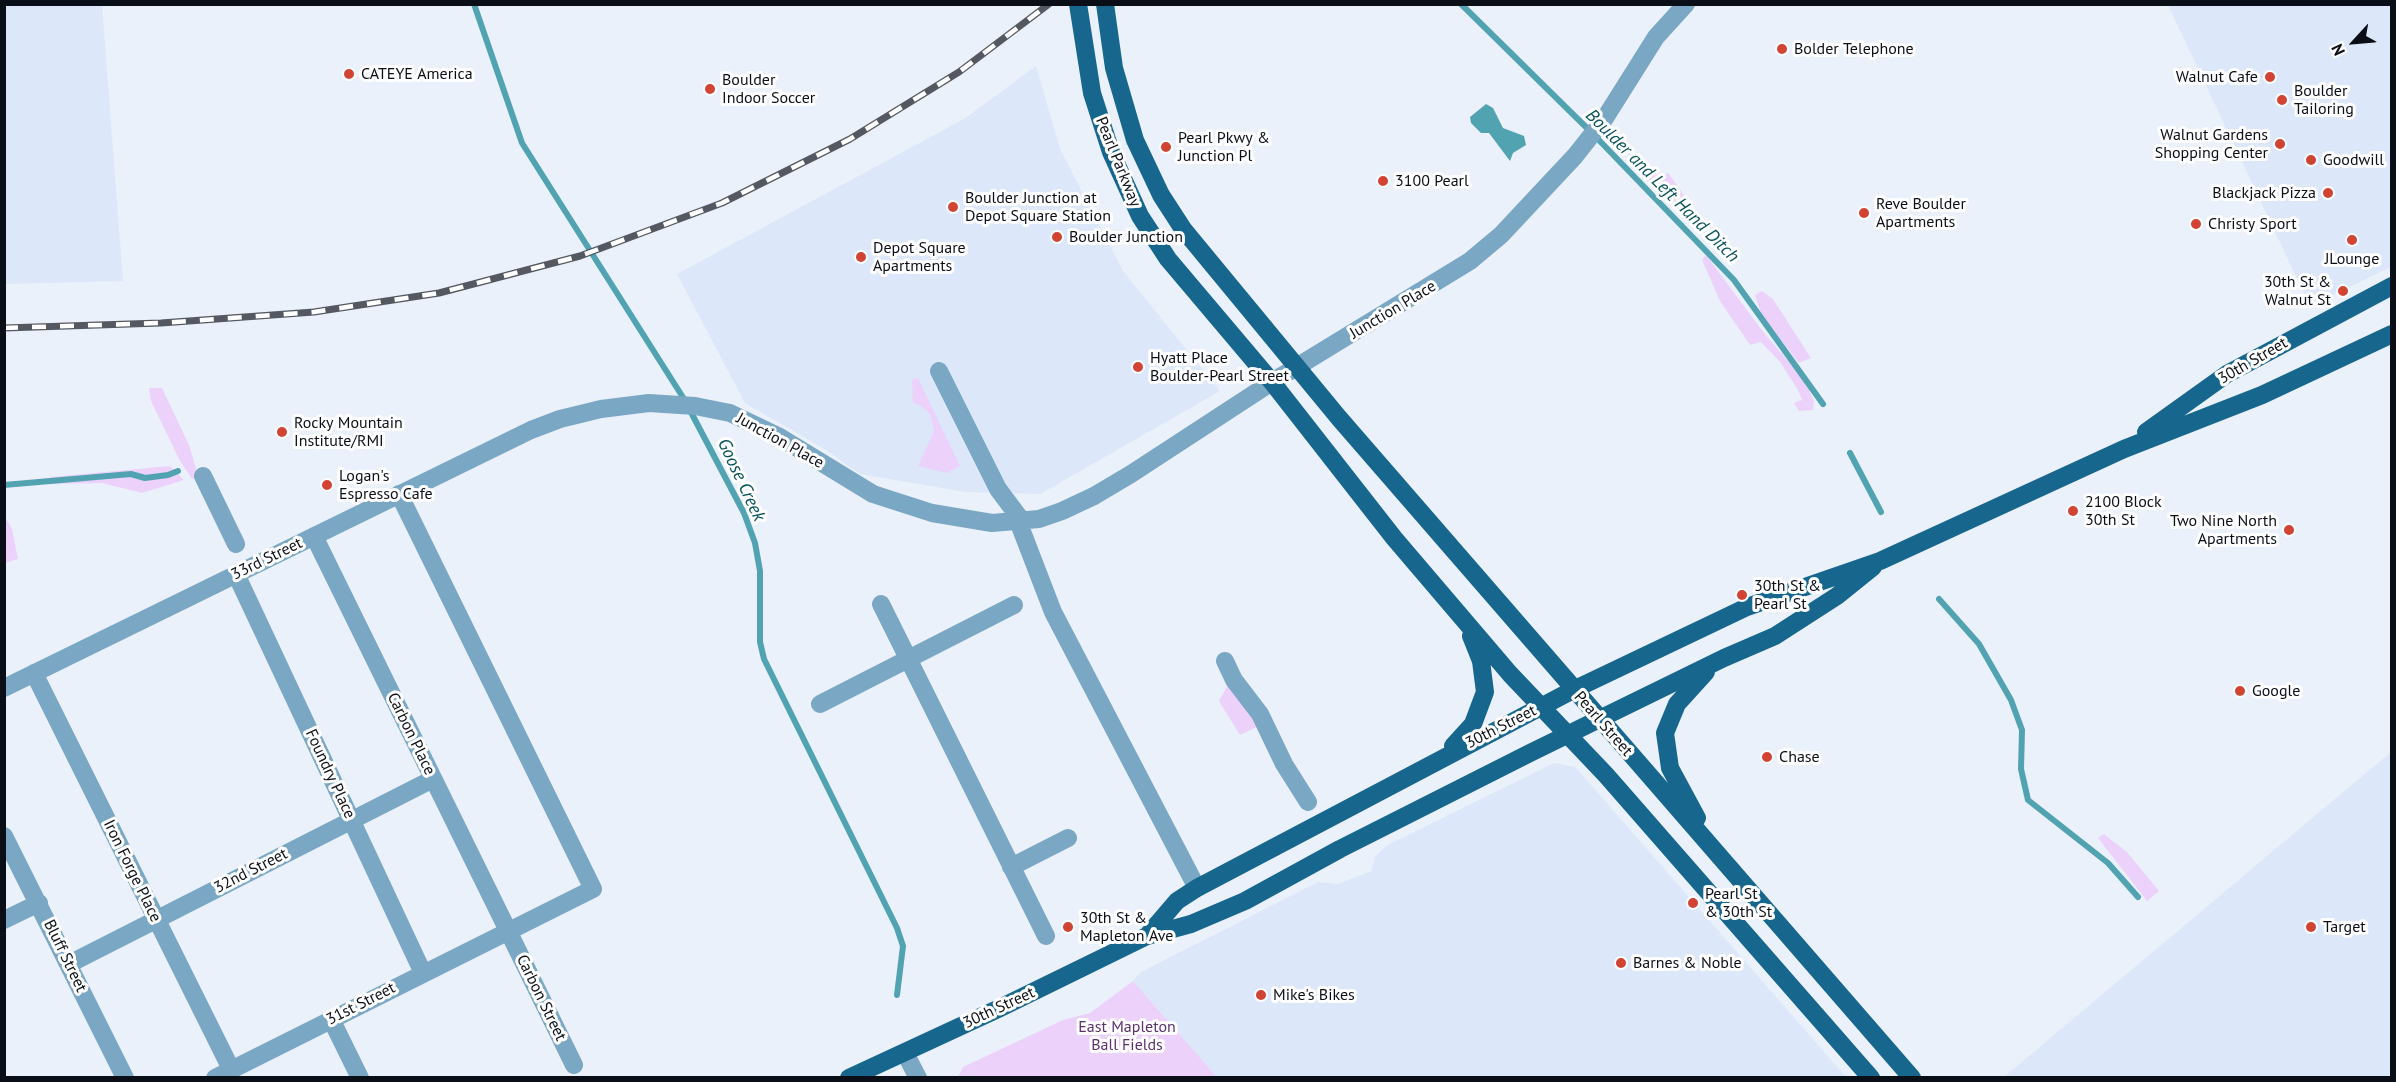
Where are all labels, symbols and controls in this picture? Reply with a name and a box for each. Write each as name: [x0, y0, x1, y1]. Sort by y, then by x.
north arrow: [2324, 12, 2384, 72]
place label: Bolder Telephone: [1794, 39, 1914, 59]
text: N: [2327, 41, 2349, 59]
marker: Bolder Telephone: [1775, 42, 1789, 56]
place label: CATEYE America: [361, 64, 473, 84]
marker: CATEYE America: [342, 67, 356, 81]
place label: Walnut Cafe: [2176, 67, 2258, 87]
place label: Boulder Indoor Soccer: [722, 70, 815, 108]
marker: Walnut Cafe: [2263, 70, 2277, 84]
place label: Boulder Tailoring: [2294, 81, 2354, 119]
marker: Boulder Indoor Soccer: [703, 82, 717, 96]
marker: Boulder Tailoring: [2275, 93, 2289, 107]
water label: Boulder and Left Hand Ditch: [1581, 105, 1743, 267]
street label: Pearl Parkway: [1091, 114, 1145, 210]
place label: Walnut Gardens Shopping Center: [2155, 125, 2268, 163]
place label: Pearl Pkwy & Junction Pl: [1178, 128, 1270, 166]
marker: Walnut Gardens Shopping Center: [2273, 137, 2287, 151]
marker: Pearl Pkwy & Junction Pl: [1159, 140, 1173, 154]
place label: Goodwill: [2323, 150, 2384, 170]
marker: Goodwill: [2304, 153, 2318, 167]
place label: 3100 Pearl: [1395, 171, 1469, 191]
marker: 3100 Pearl: [1376, 174, 1390, 188]
place label: Blackjack Pizza: [2212, 183, 2316, 203]
marker: Blackjack Pizza: [2321, 186, 2335, 200]
place label: Boulder Junction at Depot Square Station: [965, 188, 1111, 226]
place label: Reve Boulder Apartments: [1876, 194, 1966, 232]
marker: Boulder Junction at Depot Square Station: [946, 200, 960, 214]
marker: Reve Boulder Apartments: [1857, 206, 1871, 220]
place label: Christy Sport: [2208, 214, 2297, 234]
marker: Christy Sport: [2189, 217, 2203, 231]
place label: Boulder Junction: [1069, 227, 1183, 247]
marker: Boulder Junction: [1050, 230, 1064, 244]
marker: JLounge: [2345, 233, 2359, 247]
place label: Depot Square Apartments: [873, 238, 966, 276]
place label: JLounge: [2325, 249, 2379, 269]
marker: Depot Square Apartments: [854, 250, 868, 264]
place label: 30th St & Walnut St: [2264, 272, 2331, 310]
street label: Junction Place: [1346, 277, 1440, 343]
marker: 30th St & Walnut St: [2336, 284, 2350, 298]
street label: 30th Street: [2215, 333, 2291, 389]
place label: Hyatt Place Boulder-Pearl Street: [1150, 348, 1289, 386]
marker: Hyatt Place Boulder-Pearl Street: [1131, 360, 1145, 374]
street label: Junction Place: [733, 409, 827, 473]
place label: Rocky Mountain Institute/RMI: [294, 413, 403, 451]
marker: Rocky Mountain Institute/RMI: [275, 425, 289, 439]
water label: Goose Creek: [712, 435, 770, 525]
place label: Logan's Espresso Cafe: [339, 466, 433, 504]
marker: Logan's Espresso Cafe: [320, 478, 334, 492]
place label: 2100 Block 30th St: [2085, 492, 2162, 530]
marker: 2100 Block 30th St: [2066, 504, 2080, 518]
place label: Two Nine North Apartments: [2170, 511, 2277, 549]
marker: Two Nine North Apartments: [2282, 523, 2296, 537]
street label: 33rd Street: [228, 534, 306, 584]
place label: 30th St & Pearl St: [1754, 576, 1821, 614]
marker: 30th St & Pearl St: [1735, 588, 1749, 602]
place label: Google: [2252, 681, 2300, 701]
marker: Google: [2233, 684, 2247, 698]
street label: Pearl Street: [1570, 688, 1636, 760]
street label: Carbon Place: [383, 690, 439, 778]
street label: 30th Street: [1462, 701, 1540, 753]
street label: Foundry Place: [301, 726, 359, 822]
place label: Chase: [1779, 747, 1820, 767]
marker: Chase: [1760, 750, 1774, 764]
street label: Iron Forge Place: [99, 817, 165, 925]
street label: 32nd Street: [211, 844, 291, 898]
place label: Pearl St & 30th St: [1705, 884, 1772, 922]
marker: Pearl St & 30th St: [1686, 896, 1700, 910]
place label: 30th St & Mapleton Ave: [1080, 908, 1173, 946]
street label: Bluff Street: [39, 917, 91, 995]
place label: Target: [2323, 917, 2366, 937]
marker: 30th St & Mapleton Ave: [1061, 920, 1075, 934]
marker: Target: [2304, 920, 2318, 934]
street label: Carbon Street: [512, 952, 570, 1044]
place label: Barnes & Noble: [1633, 953, 1742, 973]
marker: Barnes & Noble: [1614, 956, 1628, 970]
street label: 31st Street: [323, 978, 399, 1030]
street label: 30th Street: [960, 983, 1038, 1033]
place label: Mike's Bikes: [1273, 985, 1355, 1005]
marker: Mike's Bikes: [1254, 988, 1268, 1002]
park label: East Mapleton Ball Fields: [1078, 1017, 1176, 1055]

